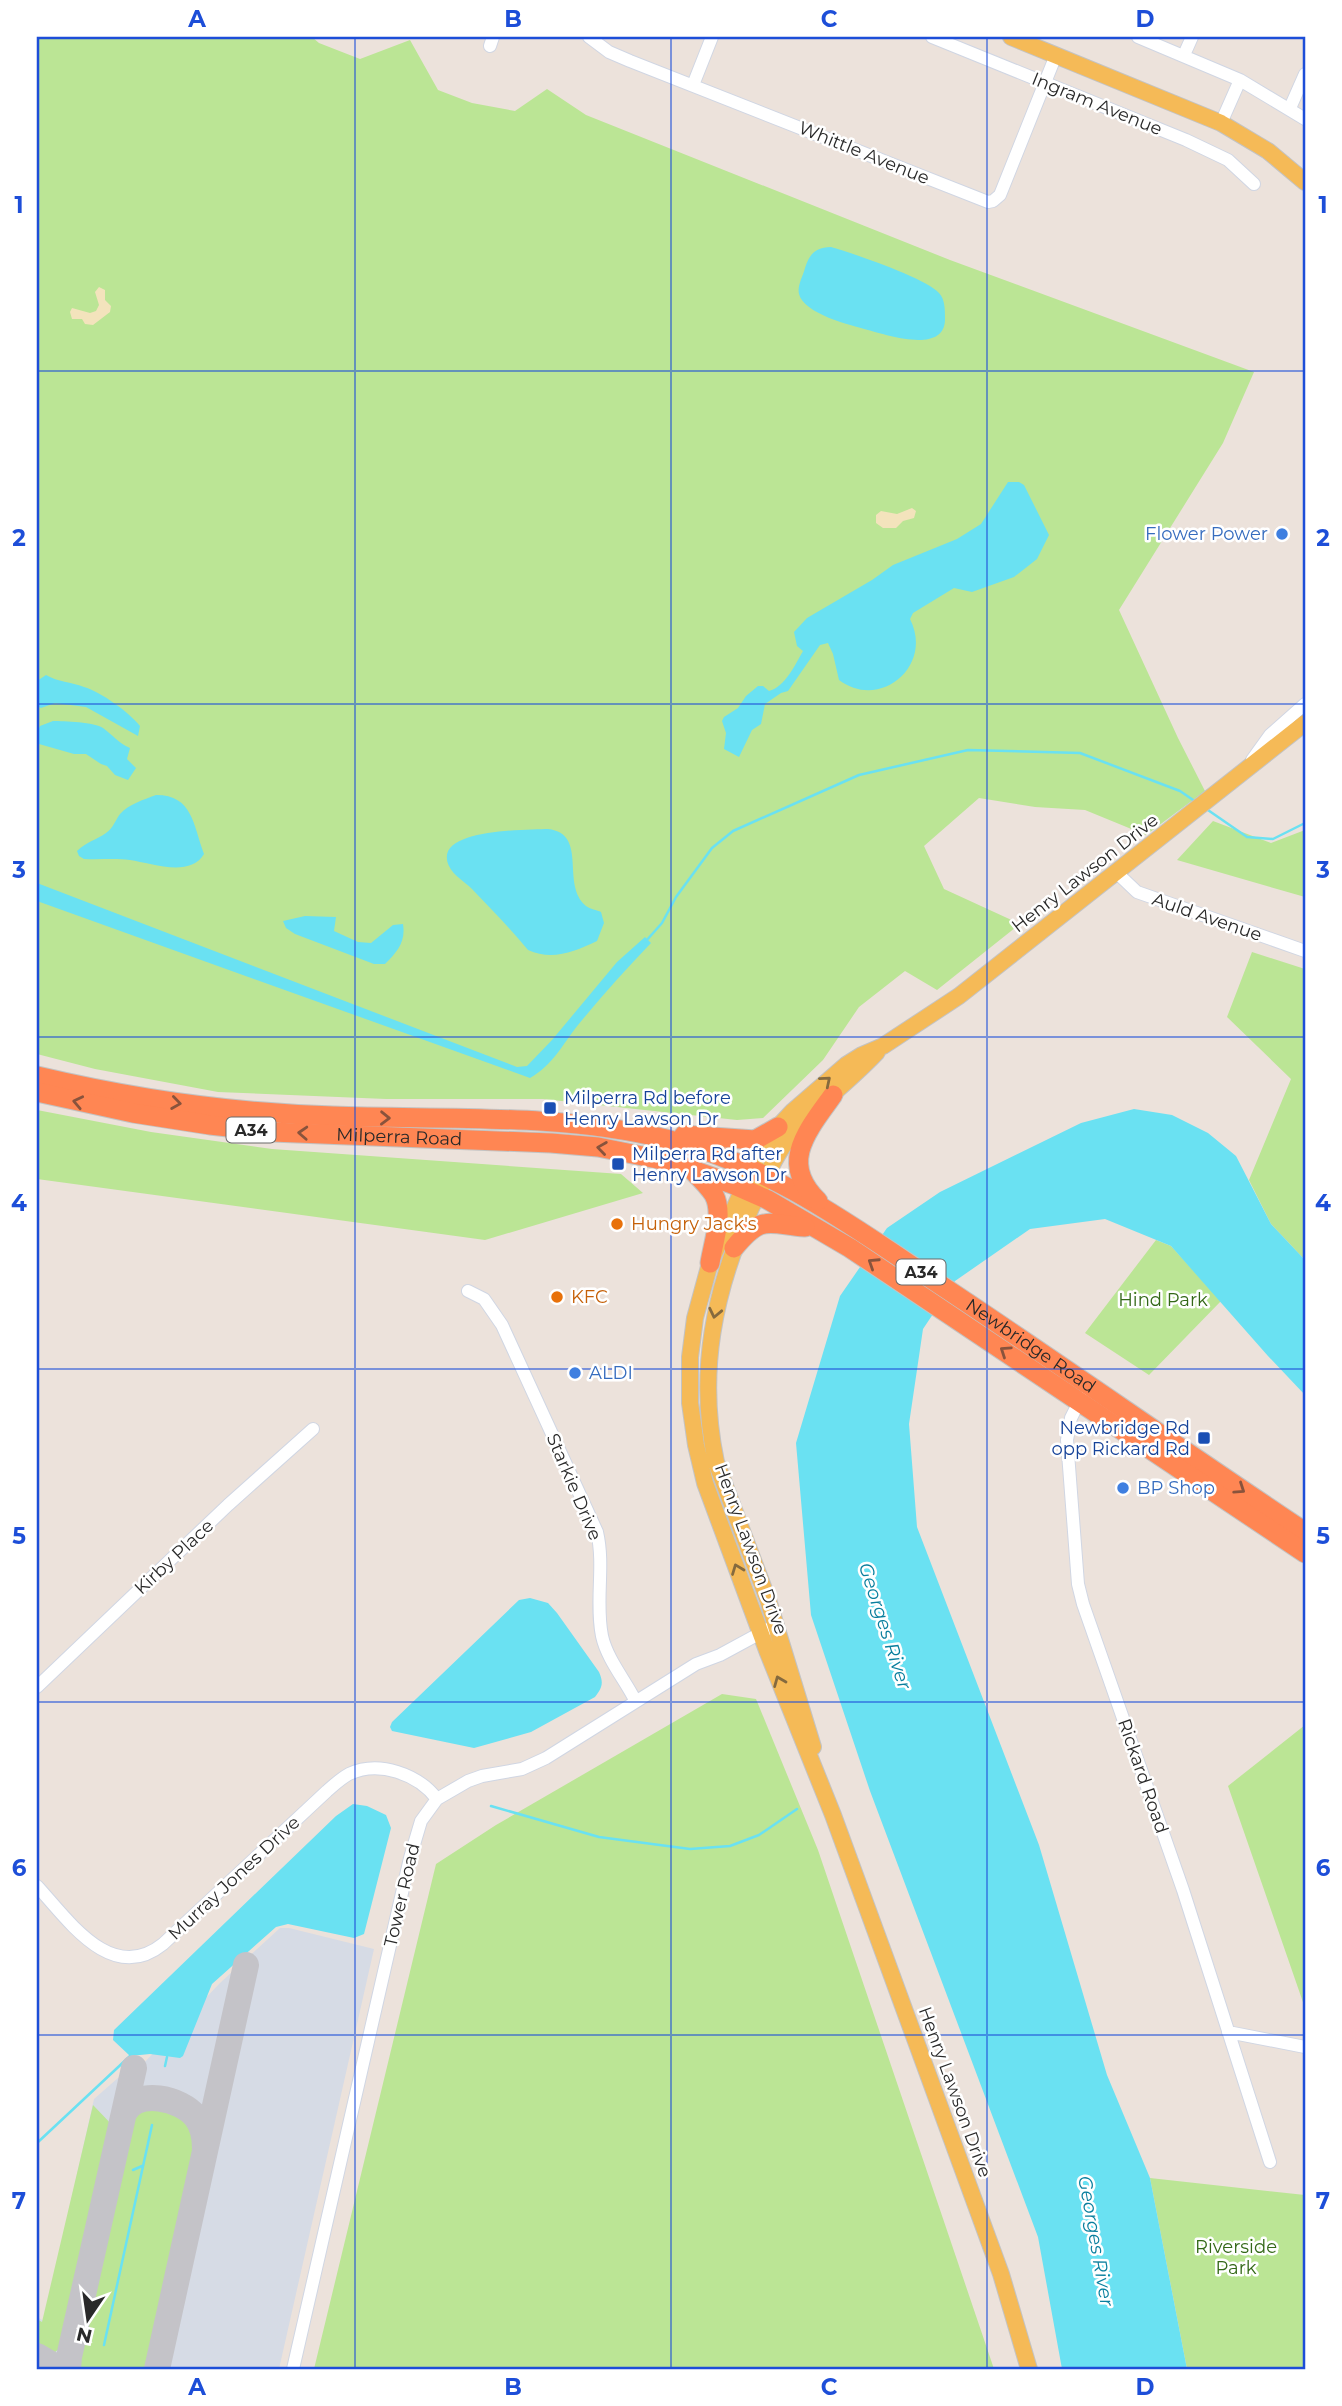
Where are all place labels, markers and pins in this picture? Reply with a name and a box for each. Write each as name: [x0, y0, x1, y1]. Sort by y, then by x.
place label: Flower Power: [1145, 523, 1268, 545]
marker: Flower Power: [1274, 526, 1290, 542]
place label: Milperra Rd before Henry Lawson Dr: [564, 1087, 731, 1130]
marker: Milperra Rd before Henry Lawson Dr: [542, 1100, 558, 1116]
place label: Milperra Rd after Henry Lawson Dr: [632, 1143, 787, 1186]
marker: Milperra Rd after Henry Lawson Dr: [610, 1156, 626, 1172]
place label: Hungry Jack's: [631, 1213, 757, 1235]
marker: Hungry Jack's: [609, 1216, 625, 1232]
place label: KFC: [571, 1286, 608, 1308]
marker: KFC: [549, 1289, 565, 1305]
place label: ALDI: [589, 1362, 633, 1384]
marker: ALDI: [567, 1365, 583, 1381]
place label: Newbridge Rd opp Rickard Rd: [1051, 1417, 1190, 1460]
marker: Newbridge Rd opp Rickard Rd: [1196, 1430, 1212, 1446]
place label: BP Shop: [1137, 1477, 1215, 1499]
marker: BP Shop: [1115, 1480, 1131, 1496]

